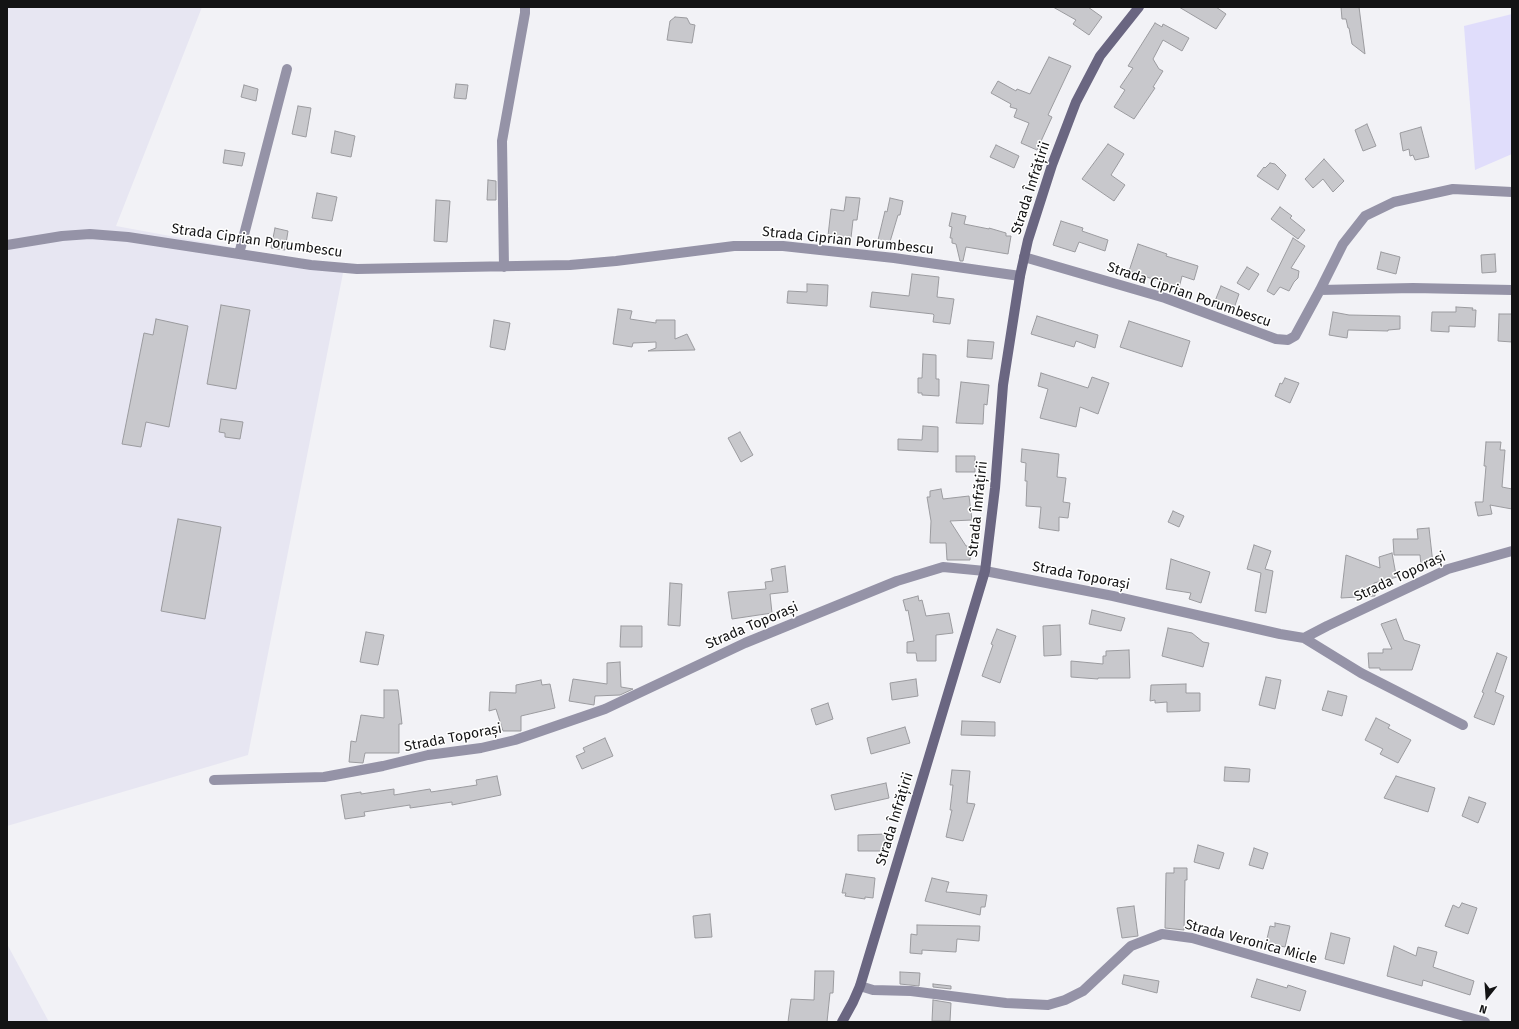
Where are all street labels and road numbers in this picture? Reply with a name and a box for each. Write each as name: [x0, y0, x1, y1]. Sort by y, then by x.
street label: Strada Înfrățirii: [1008, 139, 1054, 237]
street label: Strada Ciprian Porumbescu: [170, 221, 344, 261]
street label: Strada Ciprian Porumbescu: [761, 224, 935, 258]
street label: Strada Ciprian Porumbescu: [1105, 259, 1273, 331]
street label: Strada Înfrățirii: [965, 460, 991, 558]
street label: Strada Toporași: [1352, 548, 1448, 606]
street label: Strada Toporași: [1031, 558, 1131, 594]
street label: Strada Toporași: [703, 599, 801, 653]
street label: Strada Toporași: [403, 720, 503, 756]
street label: Strada Înfrățirii: [873, 770, 917, 868]
street label: Strada Veronica Micle: [1183, 916, 1319, 968]

